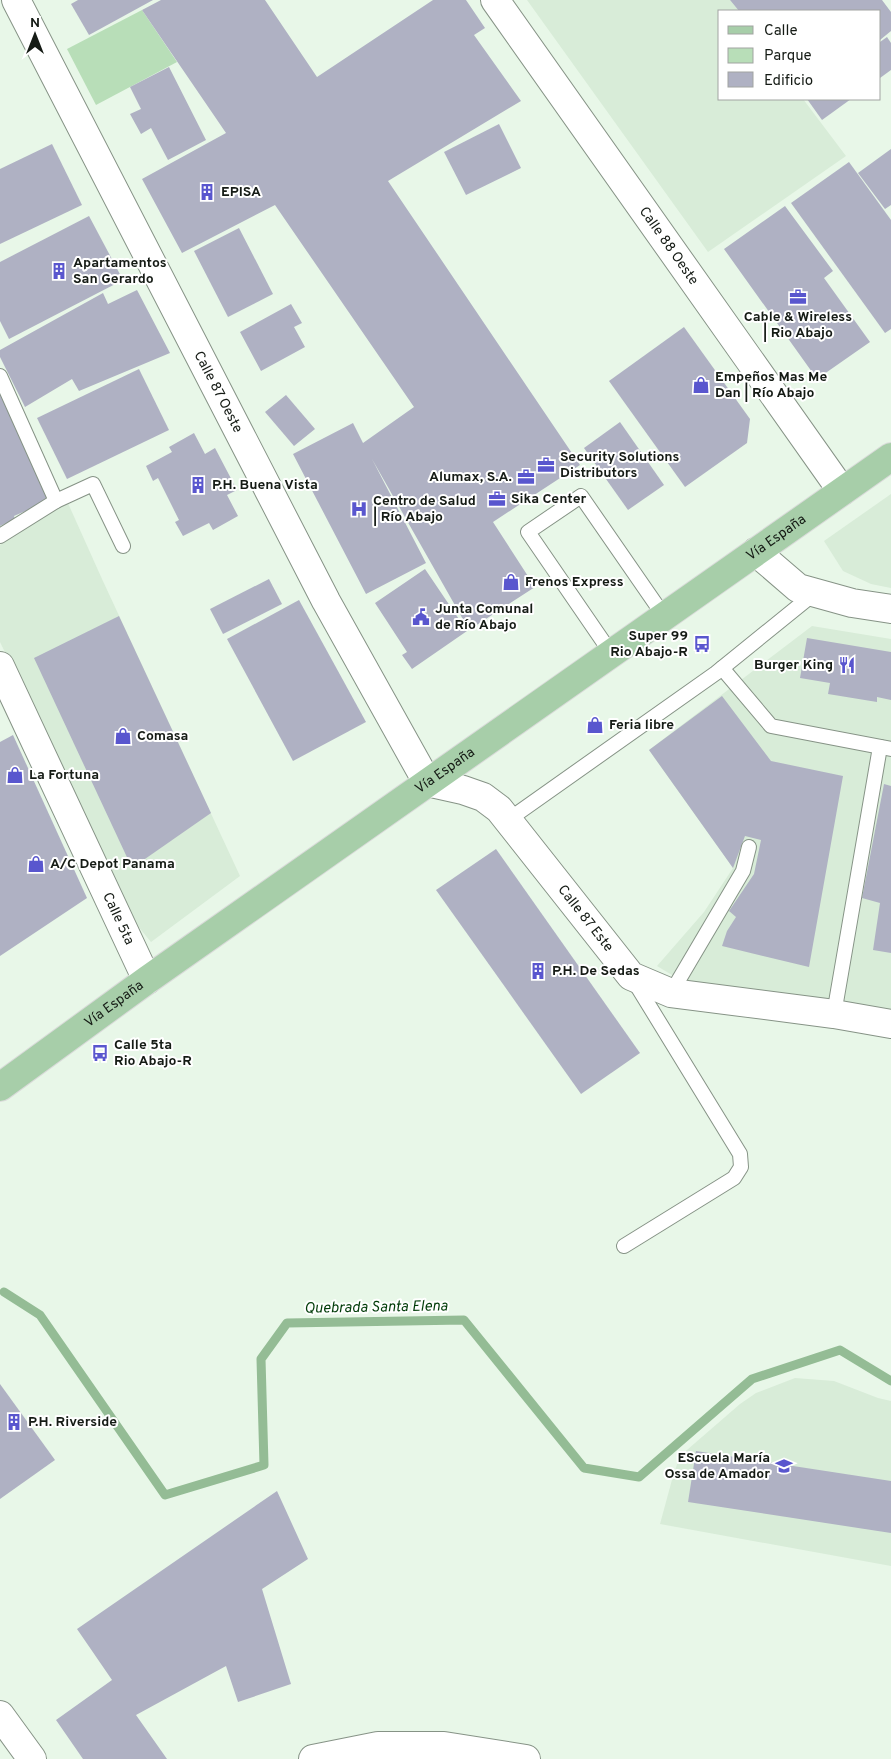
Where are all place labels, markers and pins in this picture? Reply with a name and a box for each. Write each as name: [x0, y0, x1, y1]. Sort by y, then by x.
building icon: EPISA: [197, 182, 217, 202]
place label: EPISA: [221, 184, 261, 201]
place label: Apartamentos San Gerardo: [73, 255, 167, 288]
building icon: Apartamentos San Gerardo: [49, 261, 69, 281]
office icon: Cable & Wireless | Rio Abajo: [788, 287, 808, 307]
place label: Cable & Wireless | Rio Abajo: [744, 309, 852, 342]
place label: Empeños Mas Me Dan | Río Abajo: [715, 369, 827, 402]
shop icon: Empeños Mas Me Dan | Río Abajo: [691, 375, 711, 395]
place label: Security Solutions Distributors: [560, 449, 680, 482]
office icon: Security Solutions Distributors: [536, 455, 556, 475]
office icon: Alumax, S.A.: [516, 467, 536, 487]
place label: Alumax, S.A.: [429, 469, 512, 486]
building icon: P.H. Buena Vista: [188, 475, 208, 495]
place label: P.H. Buena Vista: [212, 477, 318, 494]
office icon: Sika Center: [487, 489, 507, 509]
place label: Sika Center: [511, 491, 587, 508]
place label: Centro de Salud | Río Abajo: [373, 493, 476, 526]
hospital icon: Centro de Salud | Río Abajo: [349, 499, 369, 519]
shop icon: Frenos Express: [501, 572, 521, 592]
place label: Frenos Express: [525, 574, 624, 591]
place label: Junta Comunal de Río Abajo: [435, 601, 533, 634]
public building icon: Junta Comunal de Río Abajo: [411, 607, 431, 627]
place label: Super 99 Rio Abajo-R: [610, 628, 688, 661]
bus stop icon: Super 99 Rio Abajo-R: [692, 634, 712, 654]
restaurant icon: Burger King: [837, 655, 857, 675]
place label: Burger King: [754, 657, 833, 674]
shop icon: Feria libre: [585, 715, 605, 735]
place label: Feria libre: [609, 717, 674, 734]
shop icon: Comasa: [113, 726, 133, 746]
place label: Comasa: [137, 728, 188, 745]
shop icon: La Fortuna: [5, 765, 25, 785]
place label: La Fortuna: [29, 767, 99, 784]
shop icon: A/C Depot Panama: [26, 854, 46, 874]
place label: A/C Depot Panama: [50, 856, 175, 873]
building icon: P.H. De Sedas: [528, 961, 548, 981]
place label: P.H. De Sedas: [552, 963, 640, 980]
place label: Calle 5ta Rio Abajo-R: [114, 1037, 192, 1070]
bus stop icon: Calle 5ta Rio Abajo-R: [90, 1043, 110, 1063]
building icon: P.H. Riverside: [4, 1412, 24, 1432]
place label: P.H. Riverside: [28, 1414, 117, 1431]
place label: EScuela María Ossa de Amador: [665, 1450, 770, 1483]
school or university icon: EScuela María Ossa de Amador: [774, 1456, 794, 1476]

